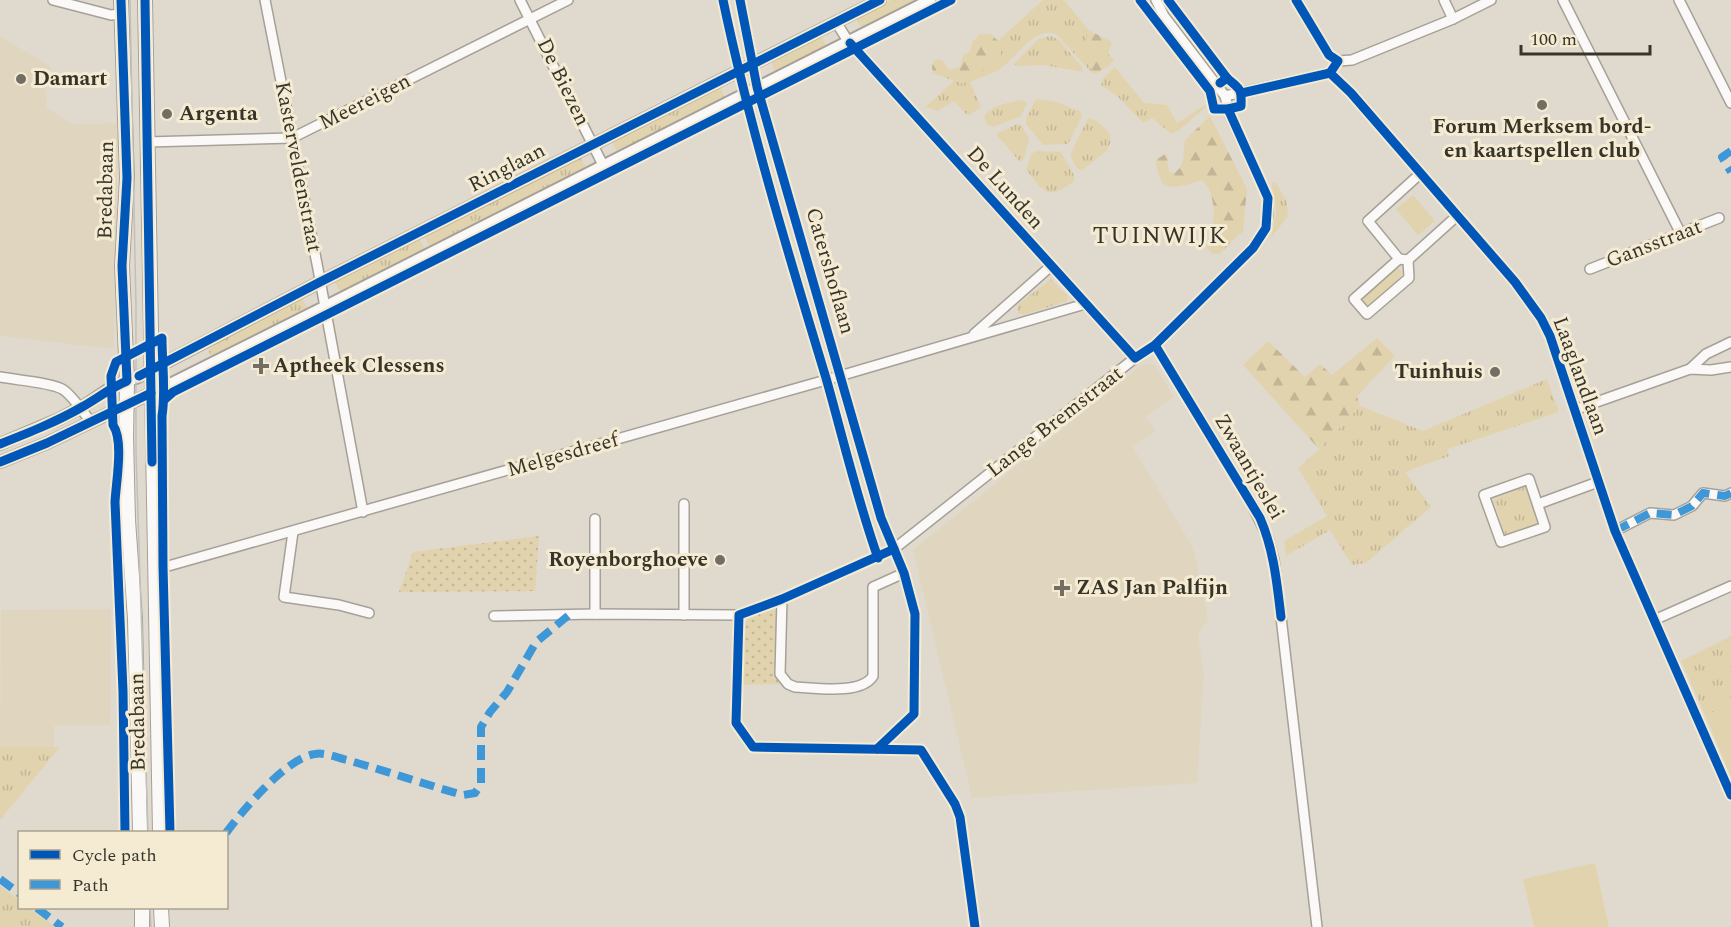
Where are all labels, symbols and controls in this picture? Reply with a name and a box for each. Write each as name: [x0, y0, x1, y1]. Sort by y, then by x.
scale bar: [1521, 18, 1650, 56]
text: 100 m: [1530, 26, 1577, 53]
street label: De Biezen: [528, 32, 598, 132]
place label: Damart: [33, 63, 107, 95]
street label: Meereigen: [314, 65, 416, 139]
marker: Damart: [14, 72, 28, 86]
street label: Kasterveldenstraat: [266, 79, 330, 255]
place label: Argenta: [179, 98, 258, 130]
marker: Forum Merksem bord- en kaartspellen club: [1535, 98, 1549, 112]
marker: Argenta: [160, 107, 174, 121]
place label: Forum Merksem bord- en kaartspellen club: [1432, 111, 1652, 167]
street label: Ringlaan: [463, 135, 551, 201]
street label: De Lunden: [959, 139, 1051, 237]
street label: Bredabaan: [89, 140, 123, 240]
street label: Catershoflaan: [797, 204, 863, 338]
street label: Gansstraat: [1601, 211, 1707, 277]
district label: TUINWIJK: [1092, 218, 1228, 254]
street label: Laaglandlaan: [1544, 312, 1616, 440]
place label: Aptheek Clessens: [273, 350, 445, 382]
place label: Tuinhuis: [1394, 356, 1483, 388]
street label: Lange Bremstraat: [980, 358, 1130, 486]
marker: Aptheek Clessens: [254, 359, 268, 373]
marker: Tuinhuis: [1488, 365, 1502, 379]
street label: Zwaantjeslei: [1206, 408, 1292, 526]
street label: Melgesdreef: [504, 423, 624, 486]
place label: Royenborghoeve: [548, 544, 708, 576]
marker: Royenborghoeve: [713, 553, 727, 567]
place label: ZAS Jan Palfijn: [1076, 572, 1228, 604]
marker: ZAS Jan Palfijn: [1053, 579, 1071, 597]
street label: Bredabaan: [121, 672, 155, 772]
legend: [18, 831, 228, 909]
text: Cycle path: [72, 842, 157, 869]
text: Path: [72, 872, 109, 899]

